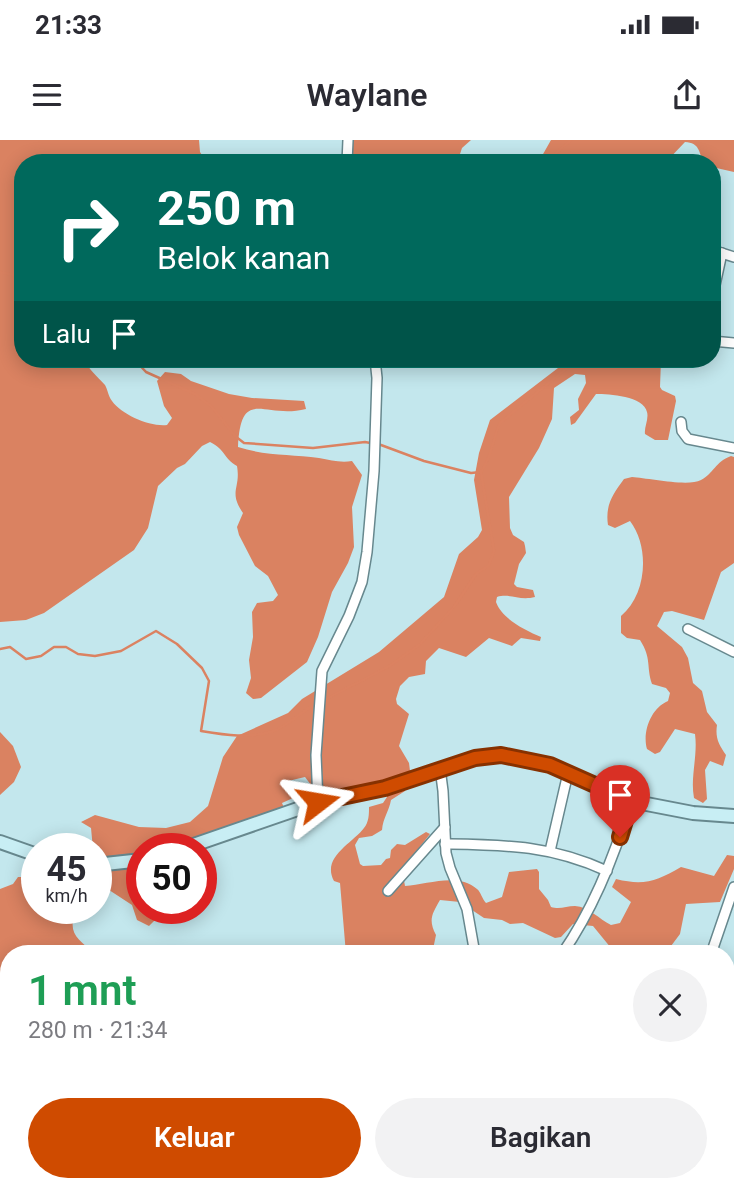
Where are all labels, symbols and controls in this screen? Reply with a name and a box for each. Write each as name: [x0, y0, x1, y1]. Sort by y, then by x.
text: 21:33: [35, 10, 102, 40]
icon: menu: [28, 76, 66, 114]
text: Waylane: [306, 76, 428, 114]
icon: share: [668, 76, 706, 114]
text: 250 m: [157, 180, 296, 237]
icon: right: [42, 182, 133, 273]
text: Belok kanan: [157, 239, 330, 277]
icon: arrive: [105, 315, 143, 353]
text: Lalu: [42, 319, 91, 349]
position arrow: [281, 765, 355, 839]
pin: [590, 765, 650, 837]
icon: arrive: [601, 776, 639, 814]
speed limit sign: 50: [126, 833, 217, 924]
text: 45: [46, 849, 87, 890]
text: km/h: [45, 885, 88, 906]
text: 1 mnt: [28, 966, 137, 1015]
button: close: [633, 968, 707, 1042]
text: 280 m · 21:34: [28, 1017, 167, 1044]
button: Keluar: [28, 1098, 361, 1178]
button: Bagikan: [375, 1098, 707, 1178]

